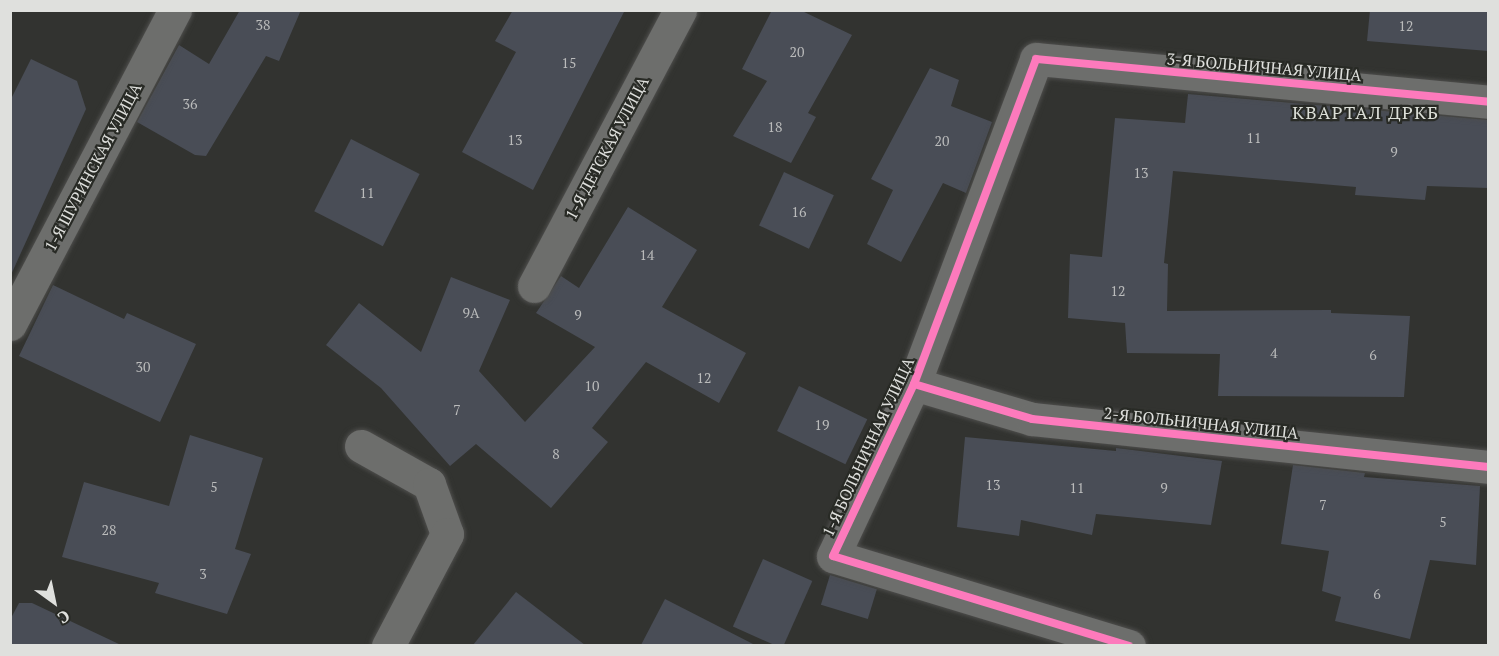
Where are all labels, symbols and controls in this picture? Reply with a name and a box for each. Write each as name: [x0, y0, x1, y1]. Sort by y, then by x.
house number: 38: [256, 17, 270, 33]
house number: 12: [1399, 18, 1413, 34]
house number: 20: [790, 44, 804, 60]
street label: 3-Я БОЛЬНИЧНАЯ УЛИЦА: [1166, 49, 1362, 85]
house number: 15: [562, 55, 576, 71]
street label: 1-Я ДЕТСКАЯ УЛИЦА: [561, 73, 653, 223]
street label: 1-Я ШУРИНСКАЯ УЛИЦА: [40, 79, 146, 255]
house number: 36: [183, 96, 197, 112]
district label: КВАРТАЛ ДРКБ: [1292, 101, 1440, 123]
house number: 18: [768, 119, 782, 135]
house number: 11: [1247, 130, 1261, 146]
house number: 13: [508, 132, 522, 148]
house number: 20: [935, 133, 949, 149]
house number: 9: [1390, 144, 1398, 160]
house number: 13: [1134, 165, 1148, 181]
house number: 11: [360, 185, 374, 201]
house number: 16: [792, 204, 806, 220]
house number: 14: [640, 247, 654, 263]
house number: 12: [1111, 283, 1125, 299]
house number: 9А: [462, 305, 480, 321]
house number: 9: [574, 307, 582, 323]
house number: 4: [1270, 345, 1278, 361]
house number: 6: [1369, 347, 1377, 363]
street label: 1-Я БОЛЬНИЧНАЯ УЛИЦА: [818, 354, 918, 540]
house number: 30: [136, 359, 150, 375]
house number: 12: [697, 370, 711, 386]
house number: 10: [585, 378, 599, 394]
house number: 7: [453, 402, 461, 418]
street label: 2-Я БОЛЬНИЧНАЯ УЛИЦА: [1103, 403, 1299, 443]
house number: 19: [815, 417, 829, 433]
house number: 8: [552, 446, 560, 462]
house number: 13: [986, 477, 1000, 493]
house number: 5: [210, 479, 218, 495]
house number: 11: [1070, 480, 1084, 496]
house number: 9: [1160, 480, 1168, 496]
house number: 7: [1319, 497, 1327, 513]
house number: 5: [1439, 514, 1447, 530]
house number: 28: [102, 522, 116, 538]
house number: 3: [199, 566, 207, 582]
north arrow: [24, 572, 84, 632]
house number: 6: [1373, 586, 1381, 602]
text: С: [53, 605, 74, 629]

